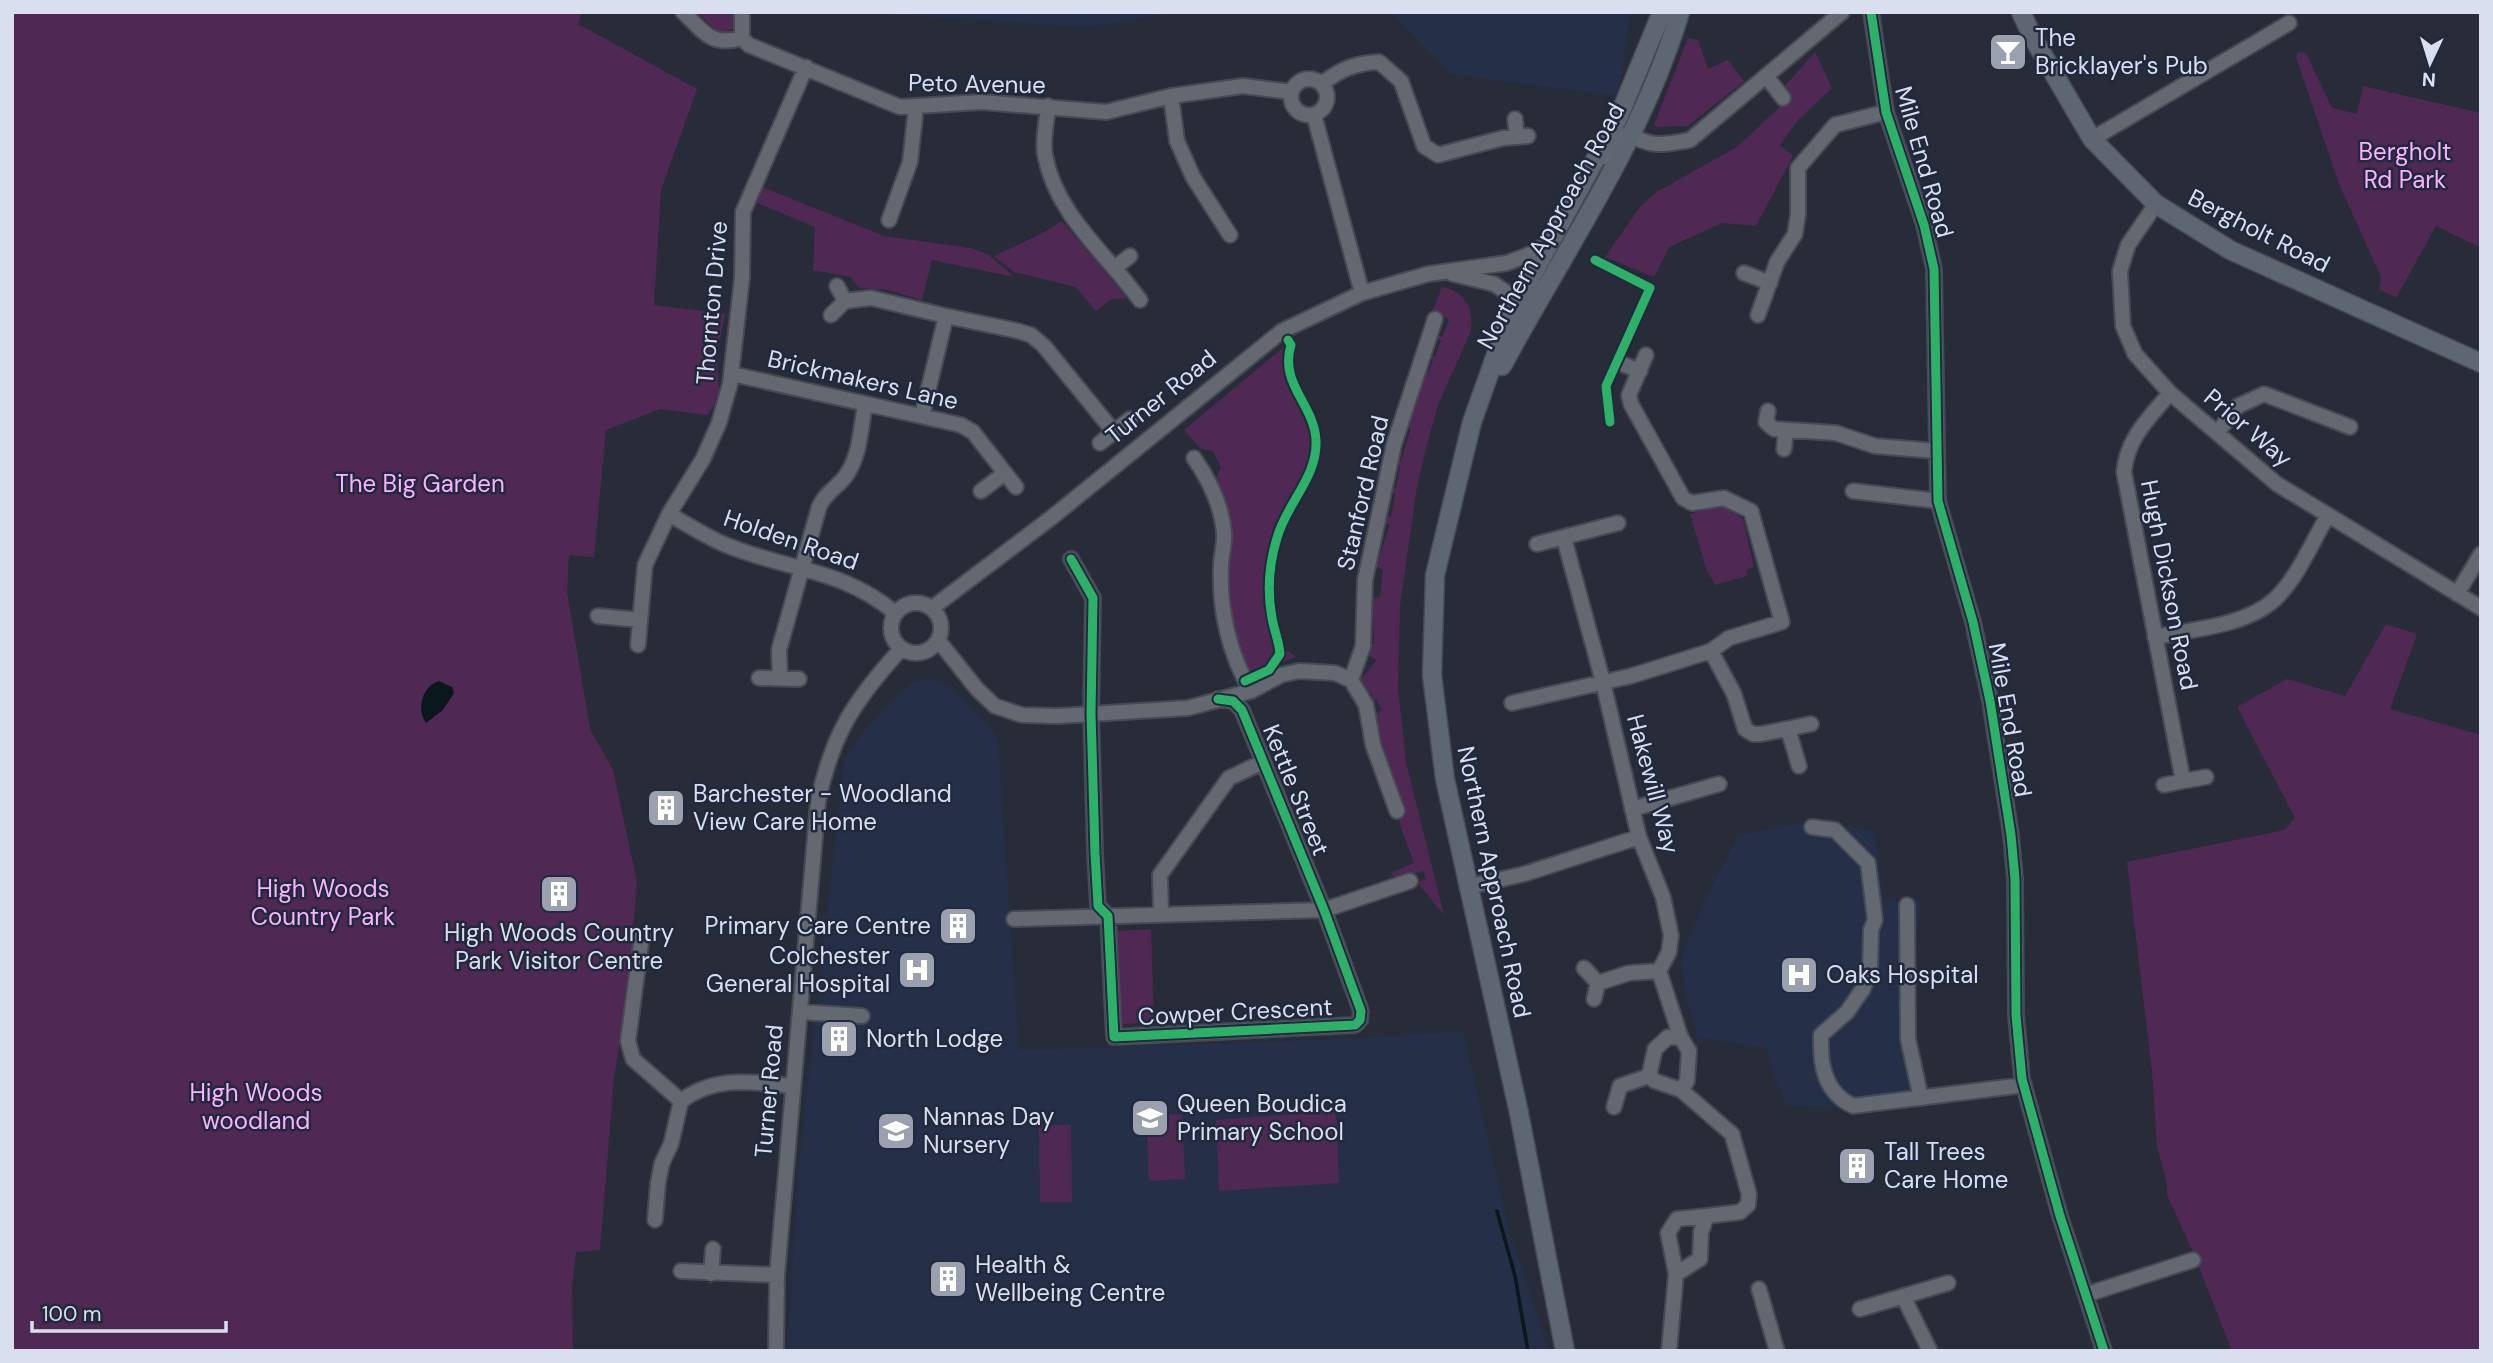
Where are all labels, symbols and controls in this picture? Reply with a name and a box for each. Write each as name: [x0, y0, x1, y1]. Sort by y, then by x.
place label: The Bricklayer's Pub: [2035, 22, 2208, 81]
north arrow: [2395, 28, 2465, 98]
bar icon: The Bricklayer's Pub: [1987, 31, 2029, 73]
street label: Peto Avenue: [908, 67, 1046, 100]
text: N: [2421, 67, 2437, 92]
street label: Mile End Road: [1888, 83, 1961, 241]
street label: Northern Approach Road: [1470, 97, 1631, 354]
park label: Bergholt Rd Park: [2359, 136, 2451, 195]
street label: Bergholt Road: [2183, 182, 2335, 280]
street label: Thornton Drive: [689, 220, 734, 386]
street label: Brickmakers Lane: [765, 343, 961, 417]
street label: Turner Road: [1099, 343, 1222, 451]
street label: Prior Way: [2198, 382, 2299, 474]
street label: Stanford Road: [1330, 413, 1395, 573]
park label: The Big Garden: [335, 468, 505, 499]
street label: Hugh Dickson Road: [2134, 477, 2205, 693]
street label: Holden Road: [720, 502, 863, 577]
street label: Mile End Road: [1982, 640, 2039, 799]
street label: Hakewill Way: [1620, 711, 1687, 857]
street label: Kettle Street: [1256, 720, 1337, 860]
street label: Northern Approach Road: [1451, 743, 1538, 1021]
place label: Barchester - Woodland View Care Home: [693, 778, 952, 837]
building icon: Barchester - Woodland View Care Home: [645, 787, 687, 829]
park label: High Woods Country Park: [251, 873, 395, 932]
building icon: High Woods Country Park Visitor Centre: [538, 873, 580, 915]
building icon: Primary Care Centre: [937, 905, 979, 947]
place label: Primary Care Centre: [705, 910, 931, 941]
place label: High Woods Country Park Visitor Centre: [444, 917, 674, 976]
place label: Colchester General Hospital: [706, 940, 890, 999]
hospital icon: Colchester General Hospital: [896, 949, 938, 991]
hospital icon: Oaks Hospital: [1778, 954, 1820, 996]
place label: Oaks Hospital: [1826, 959, 1979, 990]
street label: Cowper Crescent: [1137, 991, 1333, 1032]
building icon: North Lodge: [818, 1018, 860, 1060]
street label: Turner Road: [747, 1023, 790, 1159]
place label: North Lodge: [866, 1023, 1003, 1054]
park label: High Woods woodland: [189, 1077, 323, 1136]
place label: Queen Boudica Primary School: [1177, 1088, 1347, 1147]
school or university icon: Queen Boudica Primary School: [1129, 1097, 1171, 1139]
place label: Nannas Day Nursery: [923, 1101, 1054, 1160]
school or university icon: Nannas Day Nursery: [875, 1110, 917, 1152]
place label: Tall Trees Care Home: [1884, 1136, 2008, 1195]
building icon: Tall Trees Care Home: [1836, 1145, 1878, 1187]
place label: Health & Wellbeing Centre: [975, 1249, 1165, 1308]
building icon: Health & Wellbeing Centre: [927, 1258, 969, 1300]
scale bar: [32, 1290, 226, 1334]
text: 100 m: [42, 1300, 102, 1328]

